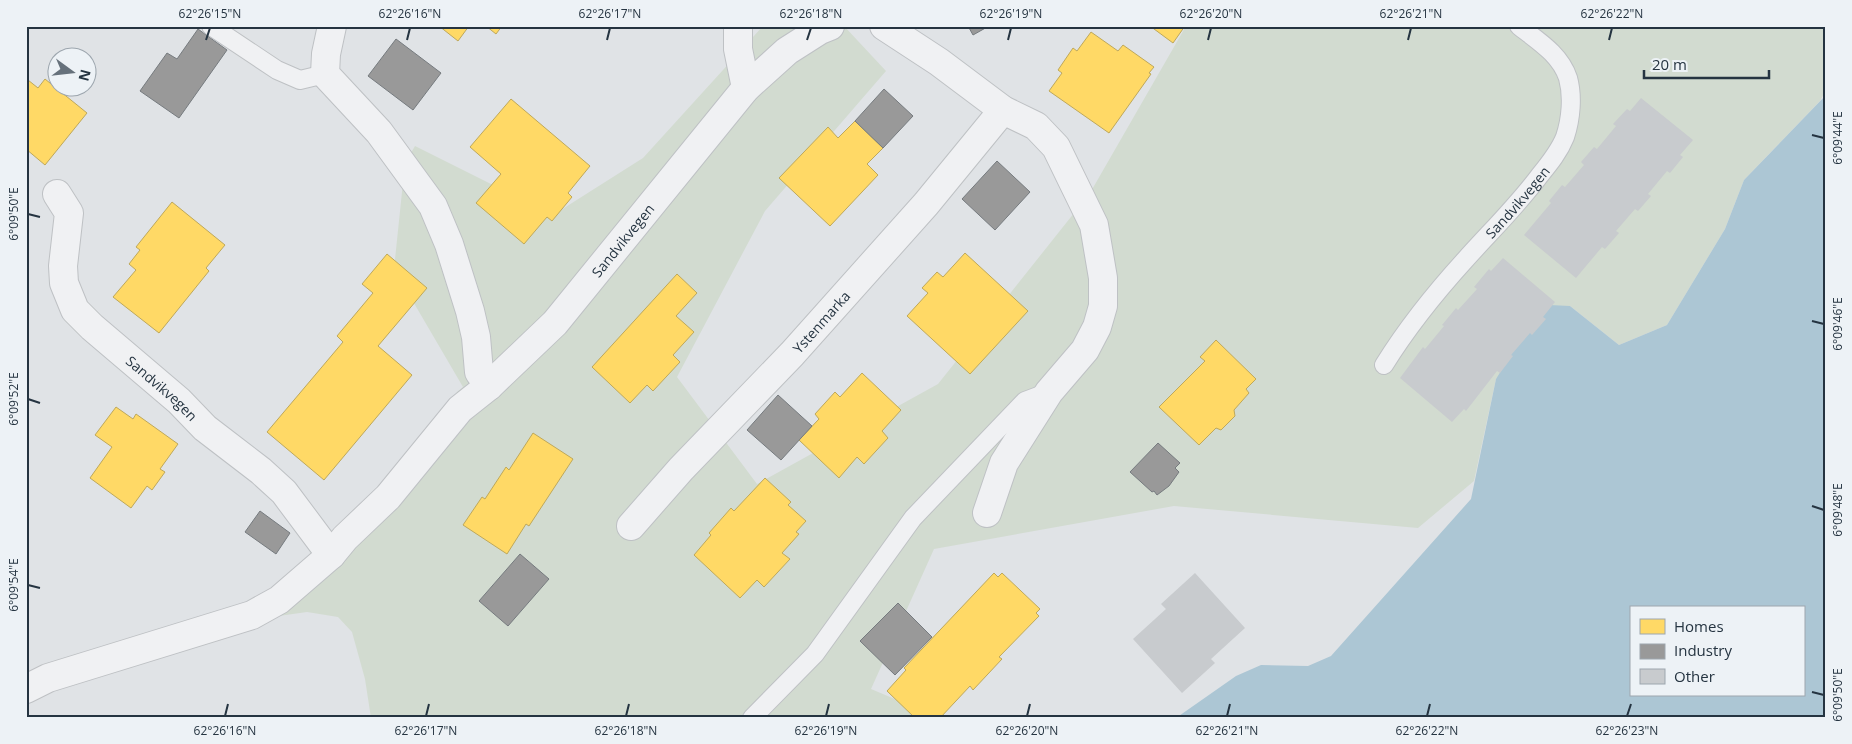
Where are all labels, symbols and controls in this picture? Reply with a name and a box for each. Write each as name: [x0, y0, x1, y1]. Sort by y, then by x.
text: 62°26'15"N: [179, 5, 241, 22]
text: 62°26'16"N: [379, 5, 441, 22]
text: 62°26'17"N: [579, 5, 641, 22]
text: 62°26'18"N: [780, 5, 842, 22]
text: 62°26'19"N: [980, 5, 1042, 22]
text: 62°26'20"N: [1180, 5, 1242, 22]
text: 62°26'21"N: [1380, 5, 1442, 22]
text: 62°26'22"N: [1581, 5, 1643, 22]
north arrow: [48, 48, 98, 98]
scale bar: [1644, 48, 1770, 80]
text: 20 m: [1652, 54, 1687, 74]
text: N: [74, 68, 96, 83]
text: 6°09'44"E: [1829, 111, 1846, 165]
street label: Sandvikvegen: [1481, 162, 1553, 242]
text: 6°09'50"E: [5, 187, 22, 241]
street label: Sandvikvegen: [587, 199, 658, 281]
street label: Ystenmarka: [788, 286, 854, 357]
text: 6°09'46"E: [1829, 297, 1846, 351]
street label: Sandvikvegen: [123, 351, 202, 425]
text: 6°09'52"E: [5, 372, 22, 426]
text: 6°09'48"E: [1829, 483, 1846, 537]
text: 6°09'54"E: [5, 558, 22, 612]
legend: [1630, 606, 1804, 696]
text: Homes: [1674, 616, 1724, 636]
text: Industry: [1674, 640, 1732, 660]
text: Other: [1674, 666, 1715, 686]
text: 6°09'50"E: [1829, 668, 1846, 722]
text: 62°26'16"N: [194, 722, 256, 739]
text: 62°26'17"N: [395, 722, 457, 739]
text: 62°26'18"N: [595, 722, 657, 739]
text: 62°26'19"N: [795, 722, 857, 739]
text: 62°26'20"N: [996, 722, 1058, 739]
text: 62°26'21"N: [1196, 722, 1258, 739]
text: 62°26'22"N: [1396, 722, 1458, 739]
text: 62°26'23"N: [1596, 722, 1658, 739]

